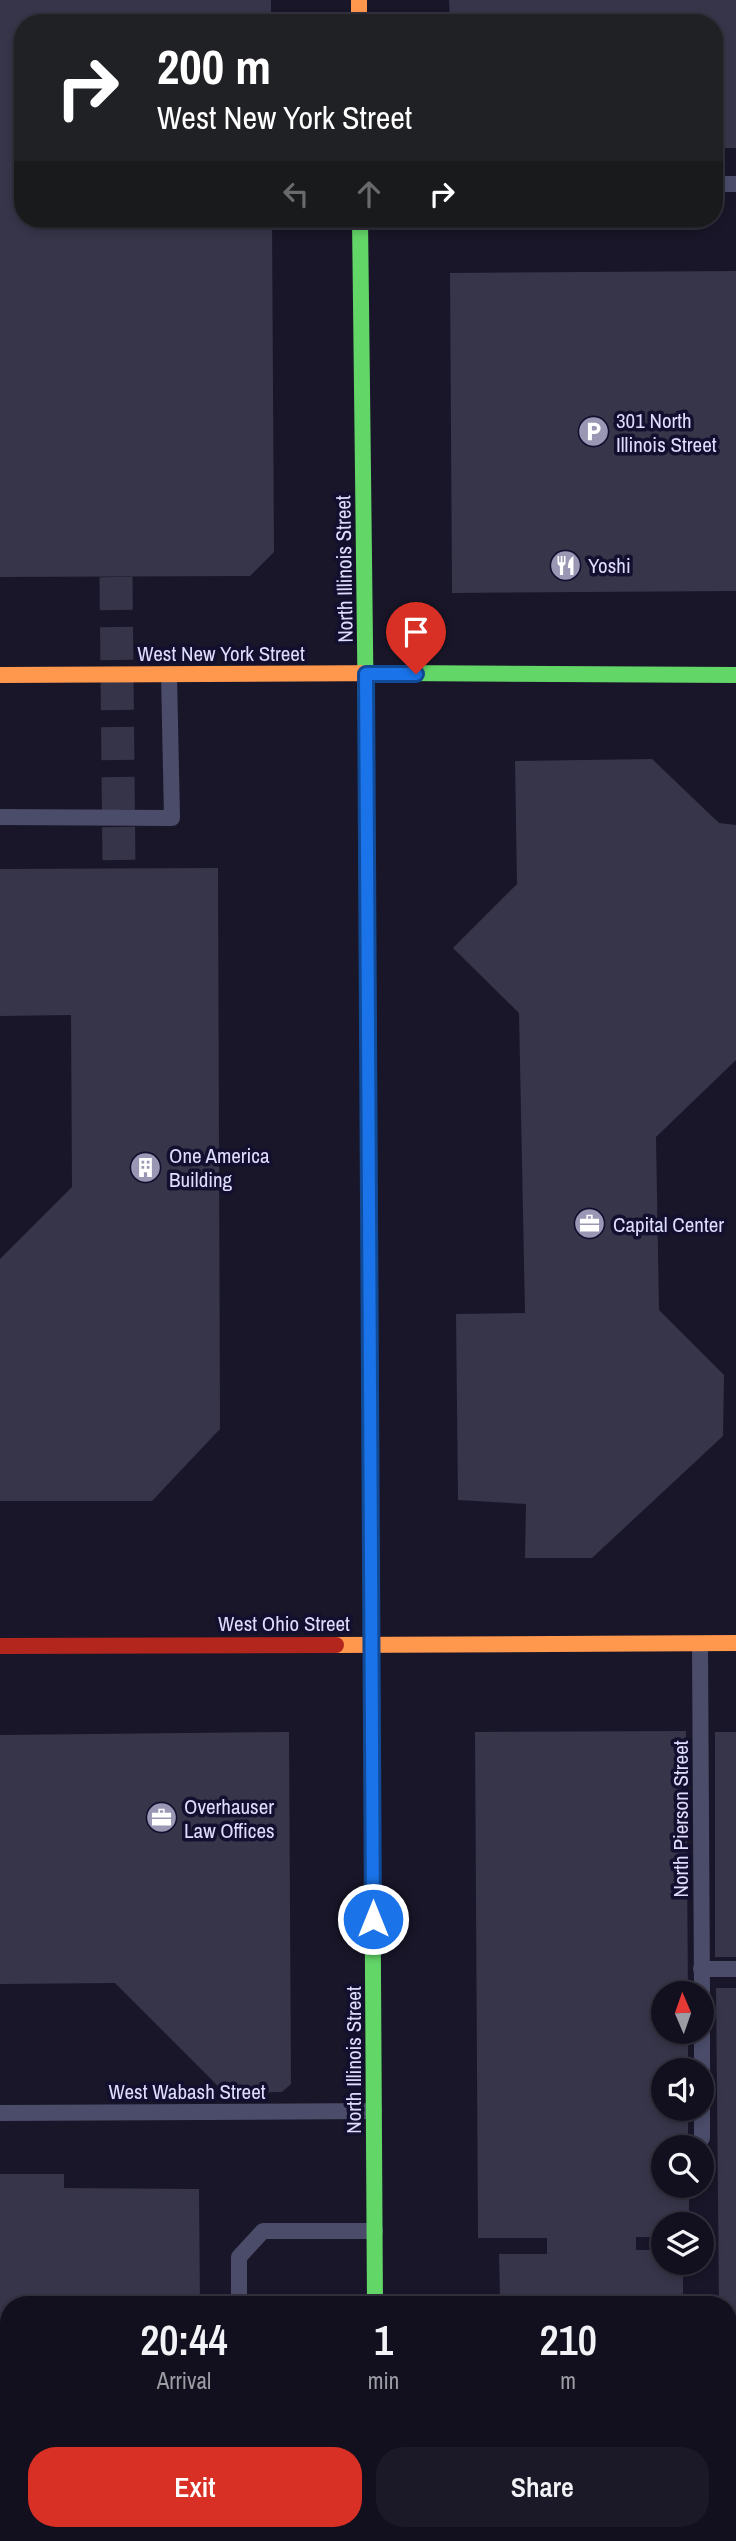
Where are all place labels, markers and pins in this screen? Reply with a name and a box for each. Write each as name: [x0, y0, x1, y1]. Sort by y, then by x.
place label: 301 North Illinois Street: [616, 406, 717, 459]
parking icon: 301 North Illinois Street: [576, 415, 610, 449]
restaurant icon: Yoshi: [548, 548, 582, 582]
place label: Yoshi: [588, 551, 631, 580]
pin: [386, 602, 446, 674]
place label: One America Building: [169, 1141, 270, 1194]
building icon: One America Building: [129, 1150, 163, 1184]
office icon: Capital Center: [573, 1207, 607, 1241]
place label: Capital Center: [613, 1210, 724, 1239]
place label: Overhauser Law Offices: [184, 1792, 275, 1845]
office icon: Overhauser Law Offices: [144, 1801, 178, 1835]

